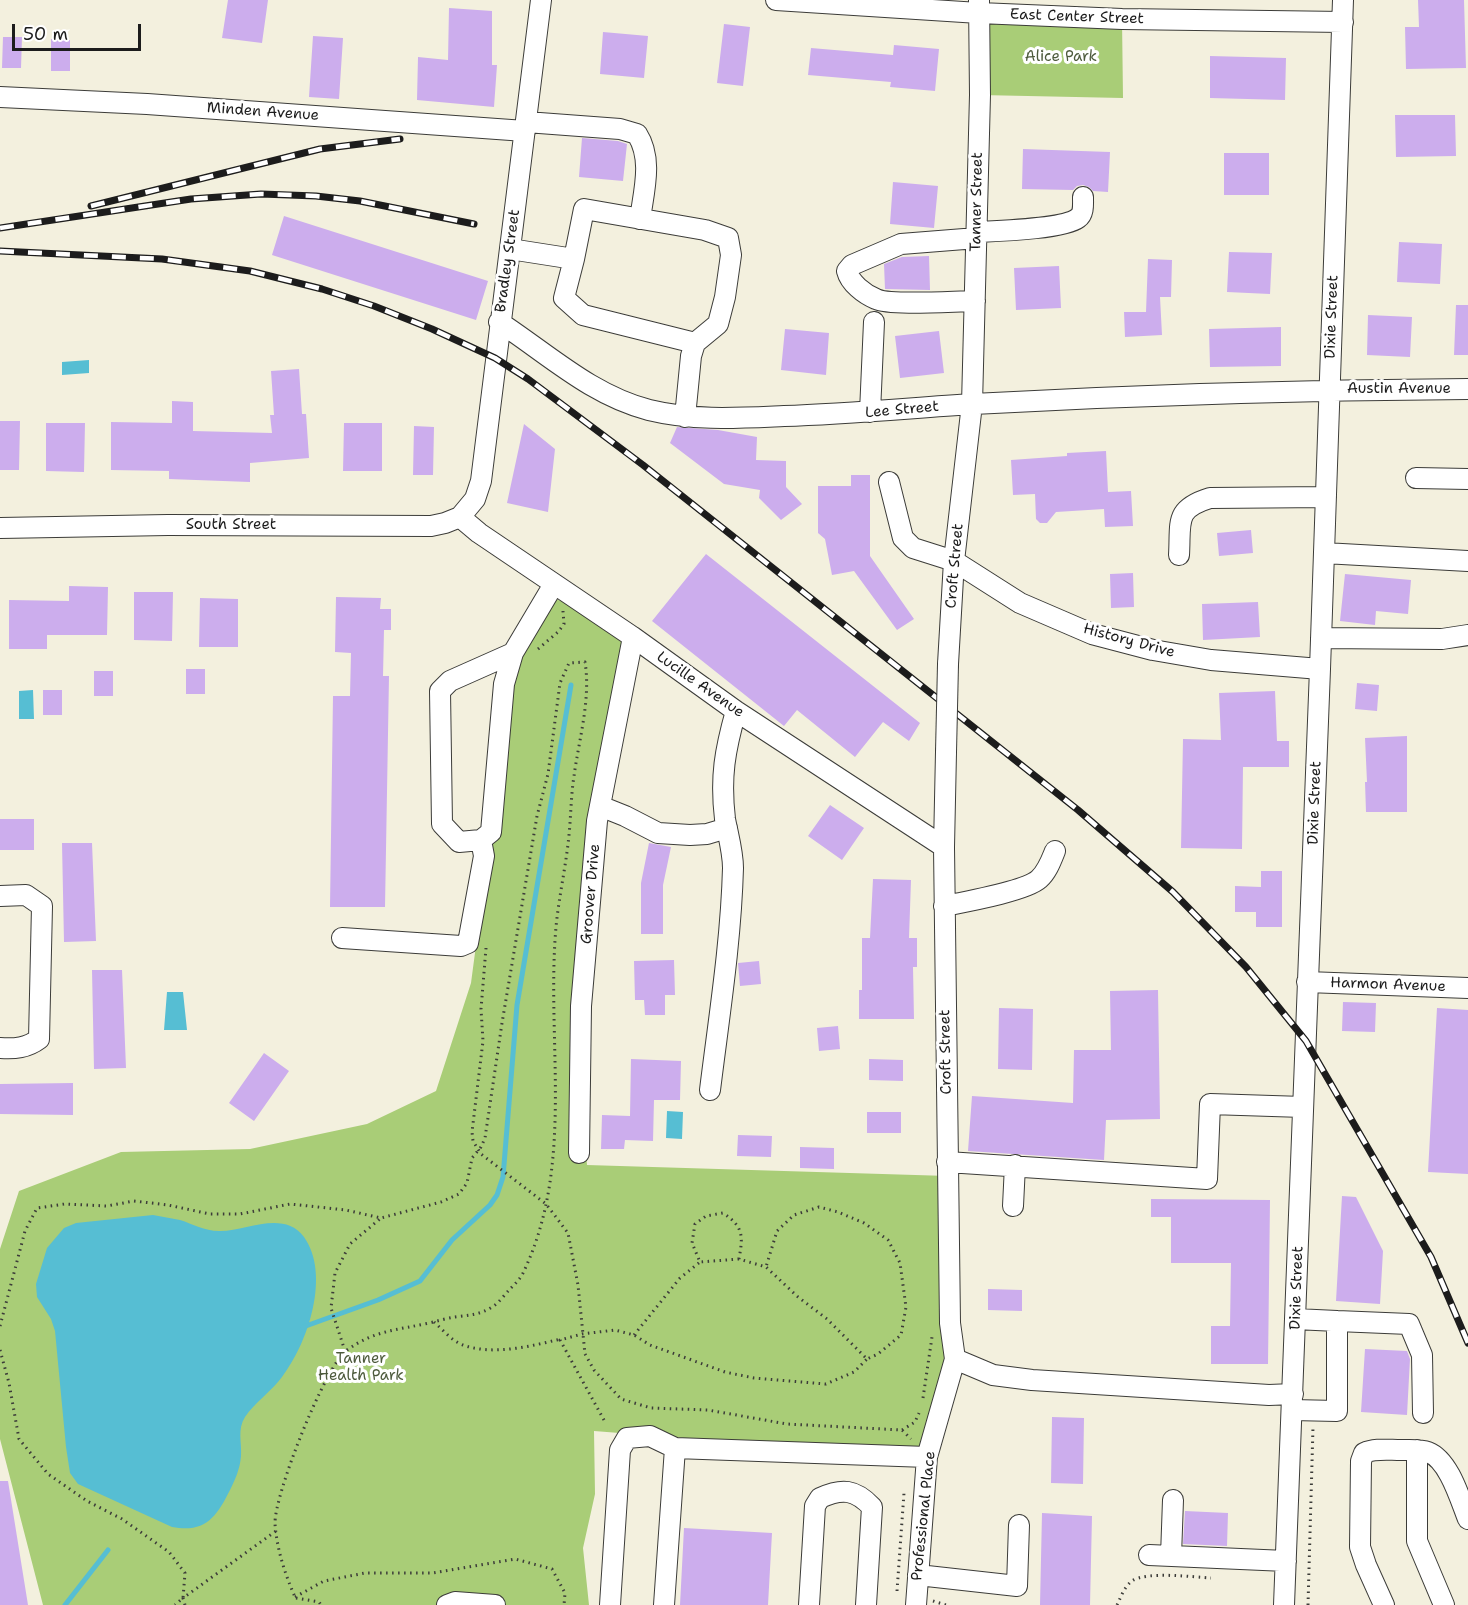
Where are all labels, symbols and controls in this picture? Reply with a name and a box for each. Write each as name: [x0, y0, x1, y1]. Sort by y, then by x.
street label: East Center Street: [1010, 6, 1144, 28]
scale bar: [15, 12, 144, 50]
text: 50 m: [23, 22, 68, 46]
park label: Alice Park: [1025, 48, 1097, 66]
street label: Minden Avenue: [206, 99, 320, 125]
street label: Tanner Street: [967, 152, 987, 252]
street label: Bradley Street: [492, 208, 524, 314]
street label: Dixie Street: [1322, 275, 1342, 359]
street label: Austin Avenue: [1347, 380, 1451, 398]
street label: Lee Street: [864, 398, 940, 422]
street label: South Street: [186, 516, 276, 534]
street label: Croft Street: [942, 523, 968, 609]
street label: History Drive: [1081, 620, 1177, 662]
street label: Lucille Avenue: [653, 648, 747, 722]
street label: Dixie Street: [1305, 761, 1325, 845]
street label: Groover Drive: [578, 843, 604, 945]
street label: Harmon Avenue: [1330, 974, 1446, 996]
street label: Croft Street: [936, 1009, 956, 1095]
street label: Dixie Street: [1287, 1246, 1307, 1330]
park label: Tanner Health Park: [318, 1350, 404, 1385]
street label: Professional Place: [908, 1450, 940, 1582]

